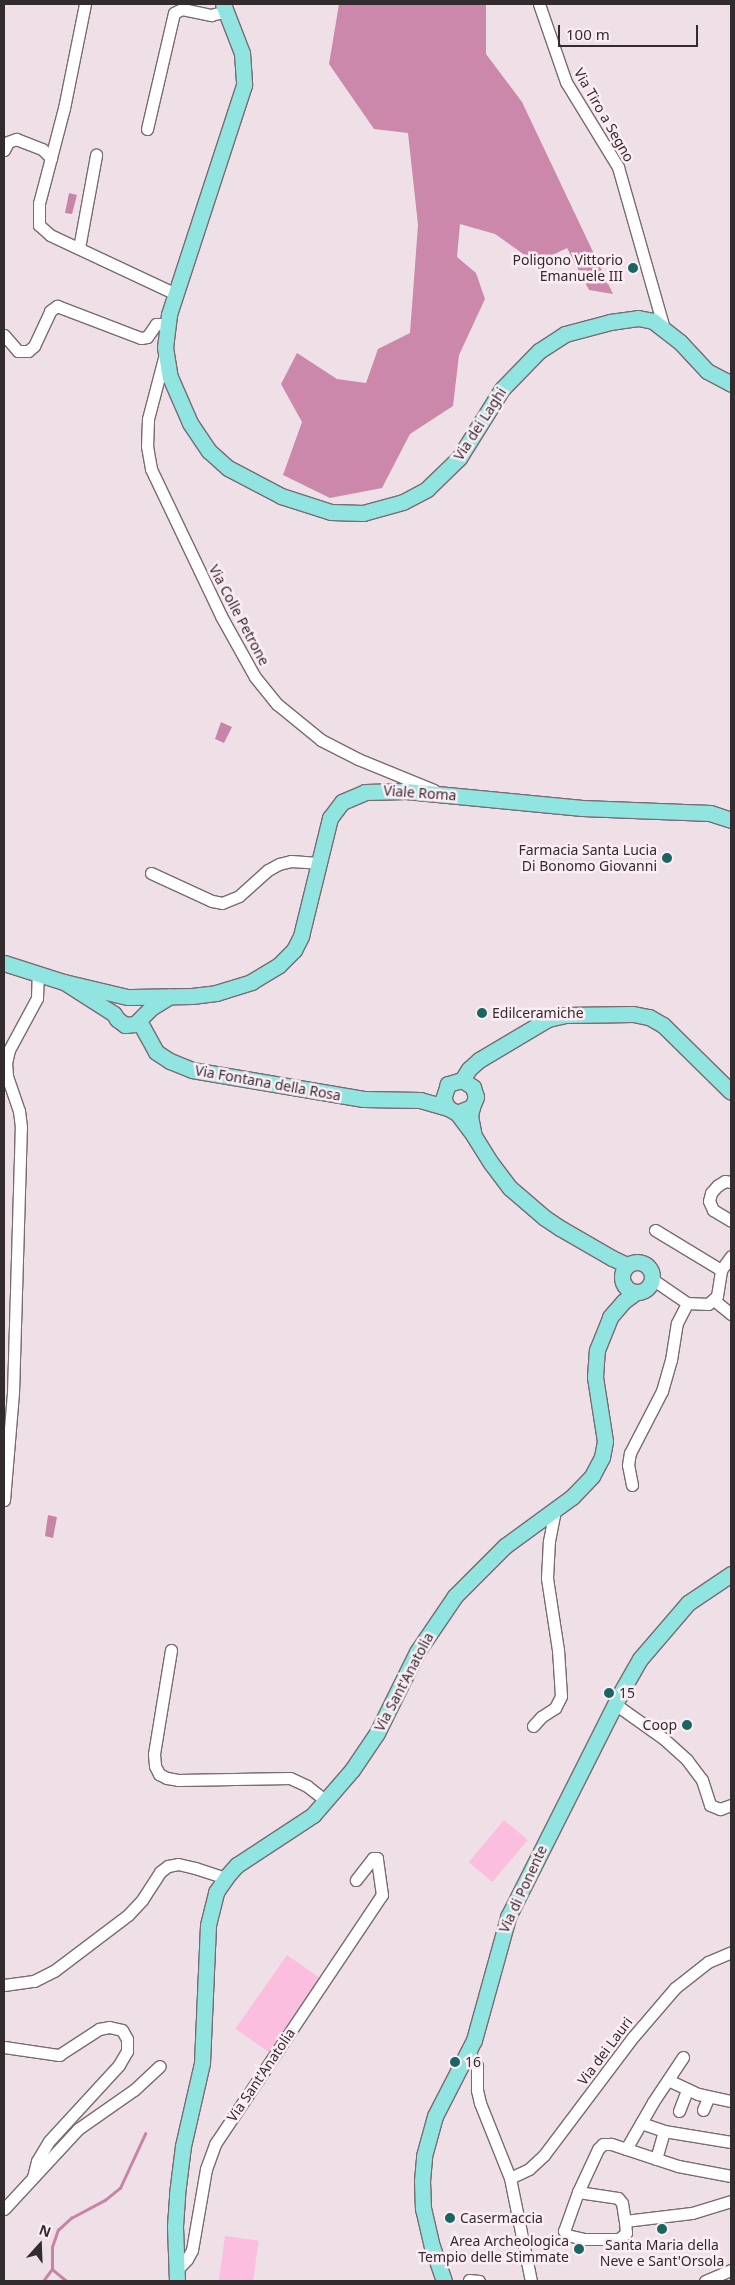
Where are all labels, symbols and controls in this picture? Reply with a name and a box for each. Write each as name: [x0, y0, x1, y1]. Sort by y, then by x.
scale bar: [560, 15, 700, 47]
text: 100 m: [566, 24, 610, 44]
street label: Via Tiro a Segno: [570, 65, 638, 165]
place label: Poligono Vittorio Emanuele III: [513, 252, 623, 284]
marker: Poligono Vittorio Emanuele III: [627, 262, 639, 274]
street label: Via dei Laghi: [450, 384, 510, 464]
street label: Via Colle Petrone: [205, 562, 273, 668]
street label: Viale Roma: [383, 782, 457, 804]
place label: Farmacia Santa Lucia Di Bonomo Giovanni: [518, 842, 657, 874]
marker: Farmacia Santa Lucia Di Bonomo Giovanni: [661, 852, 673, 864]
place label: Edilceramiche: [492, 1005, 584, 1021]
marker: Edilceramiche: [476, 1007, 488, 1019]
street label: Via Fontana della Rosa: [194, 1062, 342, 1104]
street label: Via Sant'Anatolia: [371, 1630, 437, 1734]
place label: 15: [619, 1685, 635, 1701]
marker: 15: [603, 1687, 615, 1699]
place label: Coop: [643, 1717, 677, 1733]
marker: Coop: [681, 1719, 693, 1731]
street label: Via di Ponente: [495, 1843, 551, 1935]
street label: Via dei Lauri: [574, 2014, 636, 2088]
street label: Via Sant'Anatolia: [223, 2025, 299, 2125]
place label: 16: [465, 2054, 481, 2070]
marker: 16: [449, 2056, 461, 2068]
place label: Casermaccia: [460, 2210, 543, 2226]
marker: Casermaccia: [444, 2212, 456, 2224]
north arrow: [15, 2220, 65, 2270]
text: N: [37, 2220, 54, 2241]
marker: Santa Maria della Neve e Sant'Orsola: [656, 2223, 668, 2235]
place label: Area Archeologica Tempio delle Stimmate: [418, 2233, 569, 2266]
place label: Santa Maria della Neve e Sant'Orsola: [600, 2237, 724, 2270]
marker: Area Archeologica Tempio delle Stimmate: [573, 2243, 585, 2255]

